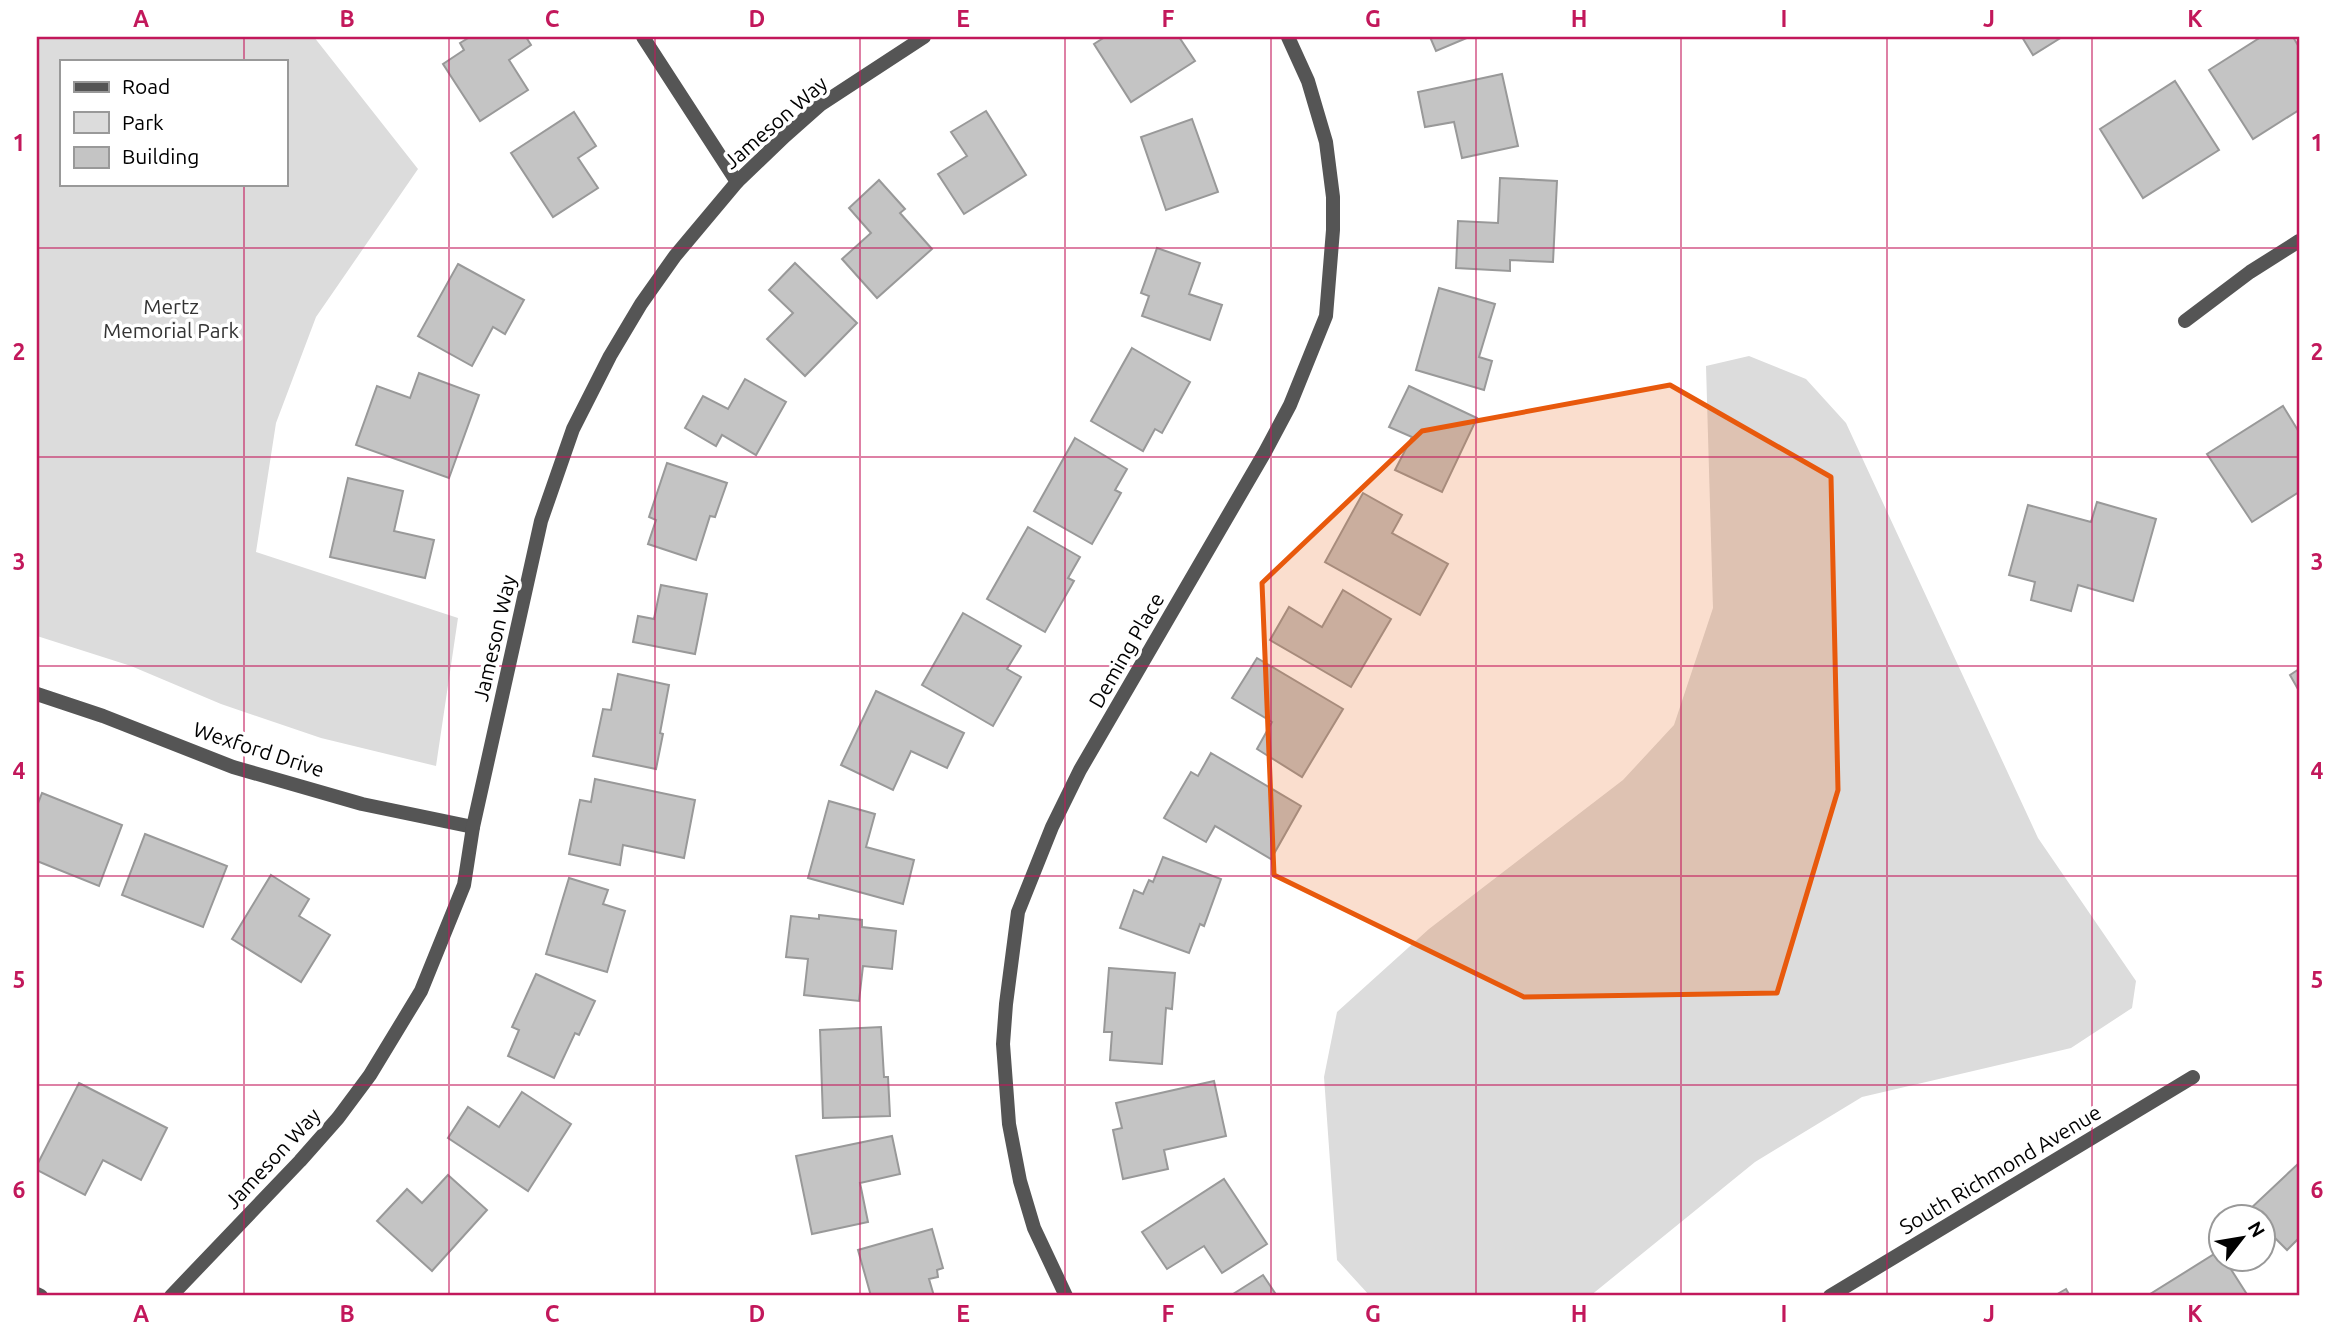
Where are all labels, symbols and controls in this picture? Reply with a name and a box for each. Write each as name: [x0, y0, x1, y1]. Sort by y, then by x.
text: A: [133, 6, 149, 31]
text: B: [339, 6, 355, 31]
text: C: [545, 6, 560, 31]
text: D: [749, 6, 765, 31]
text: E: [956, 6, 970, 31]
text: F: [1162, 6, 1175, 31]
text: G: [1365, 6, 1381, 31]
text: H: [1571, 6, 1587, 31]
text: I: [1781, 6, 1787, 31]
text: J: [1983, 6, 1995, 31]
text: K: [2187, 6, 2203, 31]
legend: [60, 60, 287, 186]
street label: Jameson Way: [718, 71, 832, 173]
text: Road: [122, 74, 170, 98]
text: Park: [122, 110, 164, 134]
text: 1: [13, 130, 25, 155]
text: 1: [2311, 130, 2323, 155]
text: Building: [122, 144, 199, 168]
park label: Mertz Memorial Park: [103, 294, 239, 342]
text: 2: [13, 339, 25, 364]
text: 2: [2311, 339, 2323, 364]
text: 3: [13, 549, 25, 574]
text: 3: [2311, 549, 2323, 574]
street label: Jameson Way: [468, 572, 520, 704]
street label: Deming Place: [1083, 588, 1169, 712]
street label: Wexford Drive: [191, 717, 327, 781]
text: 4: [13, 758, 26, 783]
text: 4: [2311, 758, 2324, 783]
text: 5: [13, 967, 25, 992]
text: 5: [2311, 967, 2323, 992]
street label: South Richmond Avenue: [1895, 1099, 2105, 1239]
street label: Jameson Way: [219, 1103, 325, 1213]
text: 6: [13, 1177, 26, 1202]
text: 6: [2311, 1177, 2324, 1202]
north arrow: [2206, 1204, 2276, 1274]
text: N: [2243, 1217, 2270, 1241]
text: A: [133, 1301, 149, 1326]
text: B: [339, 1301, 355, 1326]
text: C: [545, 1301, 560, 1326]
text: D: [749, 1301, 765, 1326]
text: E: [956, 1301, 970, 1326]
text: F: [1162, 1301, 1175, 1326]
text: G: [1365, 1301, 1381, 1326]
text: H: [1571, 1301, 1587, 1326]
text: I: [1781, 1301, 1787, 1326]
text: J: [1983, 1301, 1995, 1326]
text: K: [2187, 1301, 2203, 1326]

